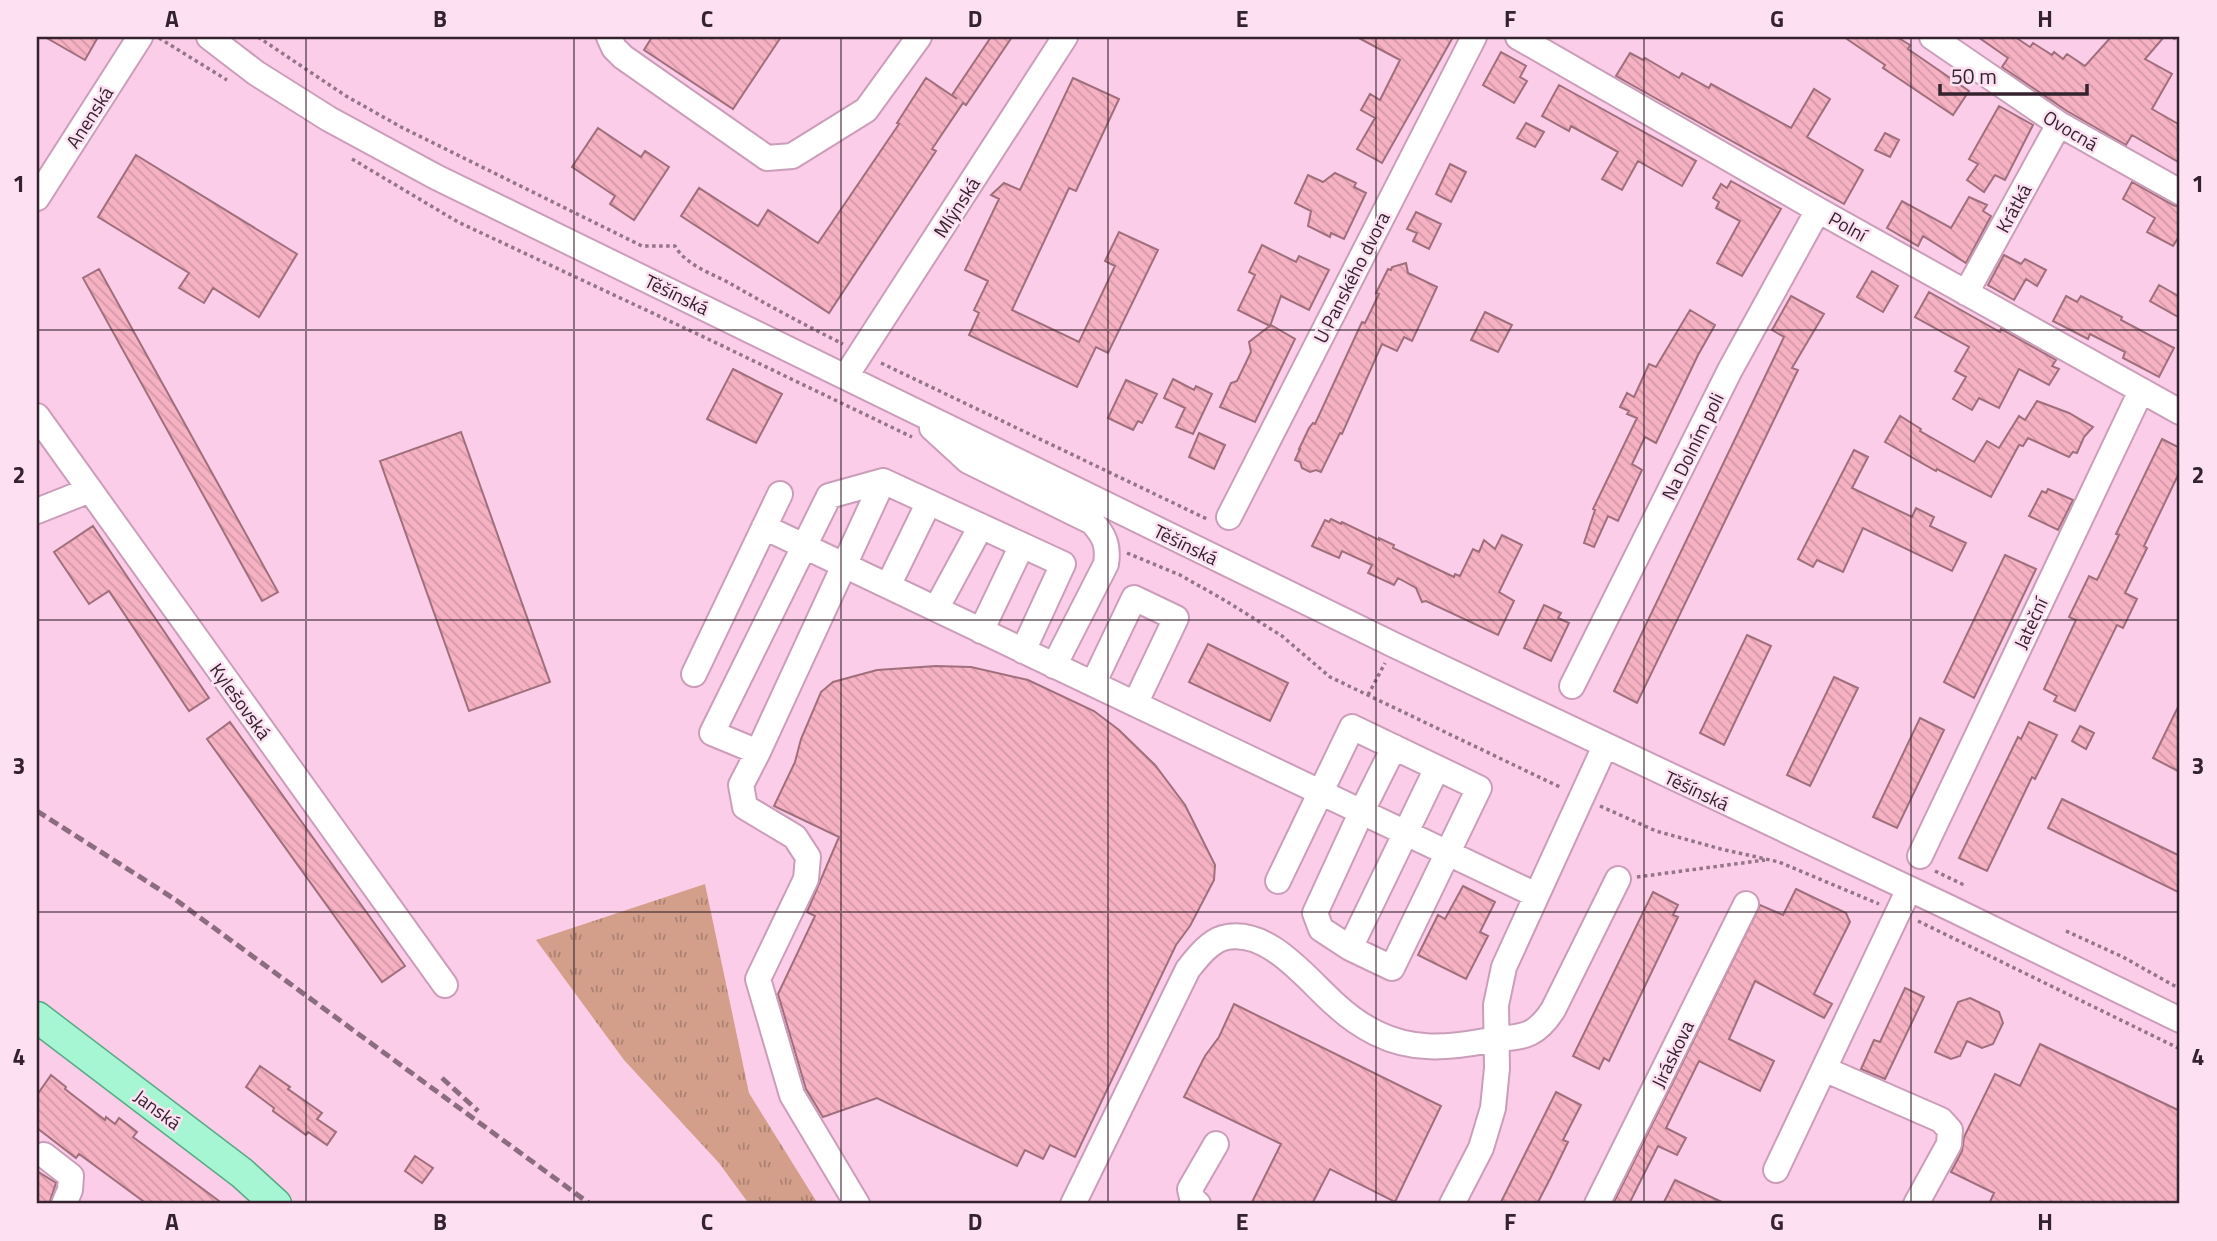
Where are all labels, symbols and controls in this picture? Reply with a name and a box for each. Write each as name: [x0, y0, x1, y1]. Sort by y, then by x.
text: A: [165, 1, 179, 36]
text: B: [433, 1, 447, 36]
text: C: [701, 1, 713, 36]
text: D: [968, 1, 982, 36]
text: E: [1236, 1, 1248, 36]
text: F: [1504, 1, 1516, 36]
text: G: [1770, 1, 1784, 36]
text: H: [2037, 1, 2053, 36]
scale bar: [1940, 52, 2088, 96]
text: 50 m: [1951, 60, 1997, 92]
street label: Anenská: [58, 80, 120, 154]
street label: Ovocná: [2038, 102, 2104, 158]
text: 1: [13, 166, 25, 201]
text: 1: [2192, 166, 2204, 201]
street label: Mlýnská: [926, 171, 987, 243]
street label: Krátká: [1988, 178, 2039, 238]
street label: Polní: [1823, 204, 1874, 249]
street label: U Panského dvora: [1305, 206, 1397, 348]
street label: Těšínská: [640, 266, 715, 322]
street label: Na Dolním poli: [1653, 387, 1731, 505]
text: 2: [13, 457, 25, 492]
text: 2: [2192, 457, 2204, 492]
street label: Těšínská: [1149, 516, 1224, 572]
street label: Jateční: [2005, 591, 2055, 654]
street label: Kylešovská: [203, 657, 279, 746]
text: 3: [13, 748, 25, 783]
text: 3: [2192, 748, 2204, 783]
street label: Těšínská: [1660, 762, 1735, 818]
street label: Jiráskova: [1643, 1015, 1701, 1093]
text: 4: [13, 1039, 25, 1074]
text: 4: [2192, 1039, 2204, 1074]
street label: Janská: [128, 1082, 188, 1137]
text: A: [165, 1204, 179, 1239]
text: B: [433, 1204, 447, 1239]
text: C: [701, 1204, 713, 1239]
text: D: [968, 1204, 982, 1239]
text: E: [1236, 1204, 1248, 1239]
text: F: [1504, 1204, 1516, 1239]
text: G: [1770, 1204, 1784, 1239]
text: H: [2037, 1204, 2053, 1239]

